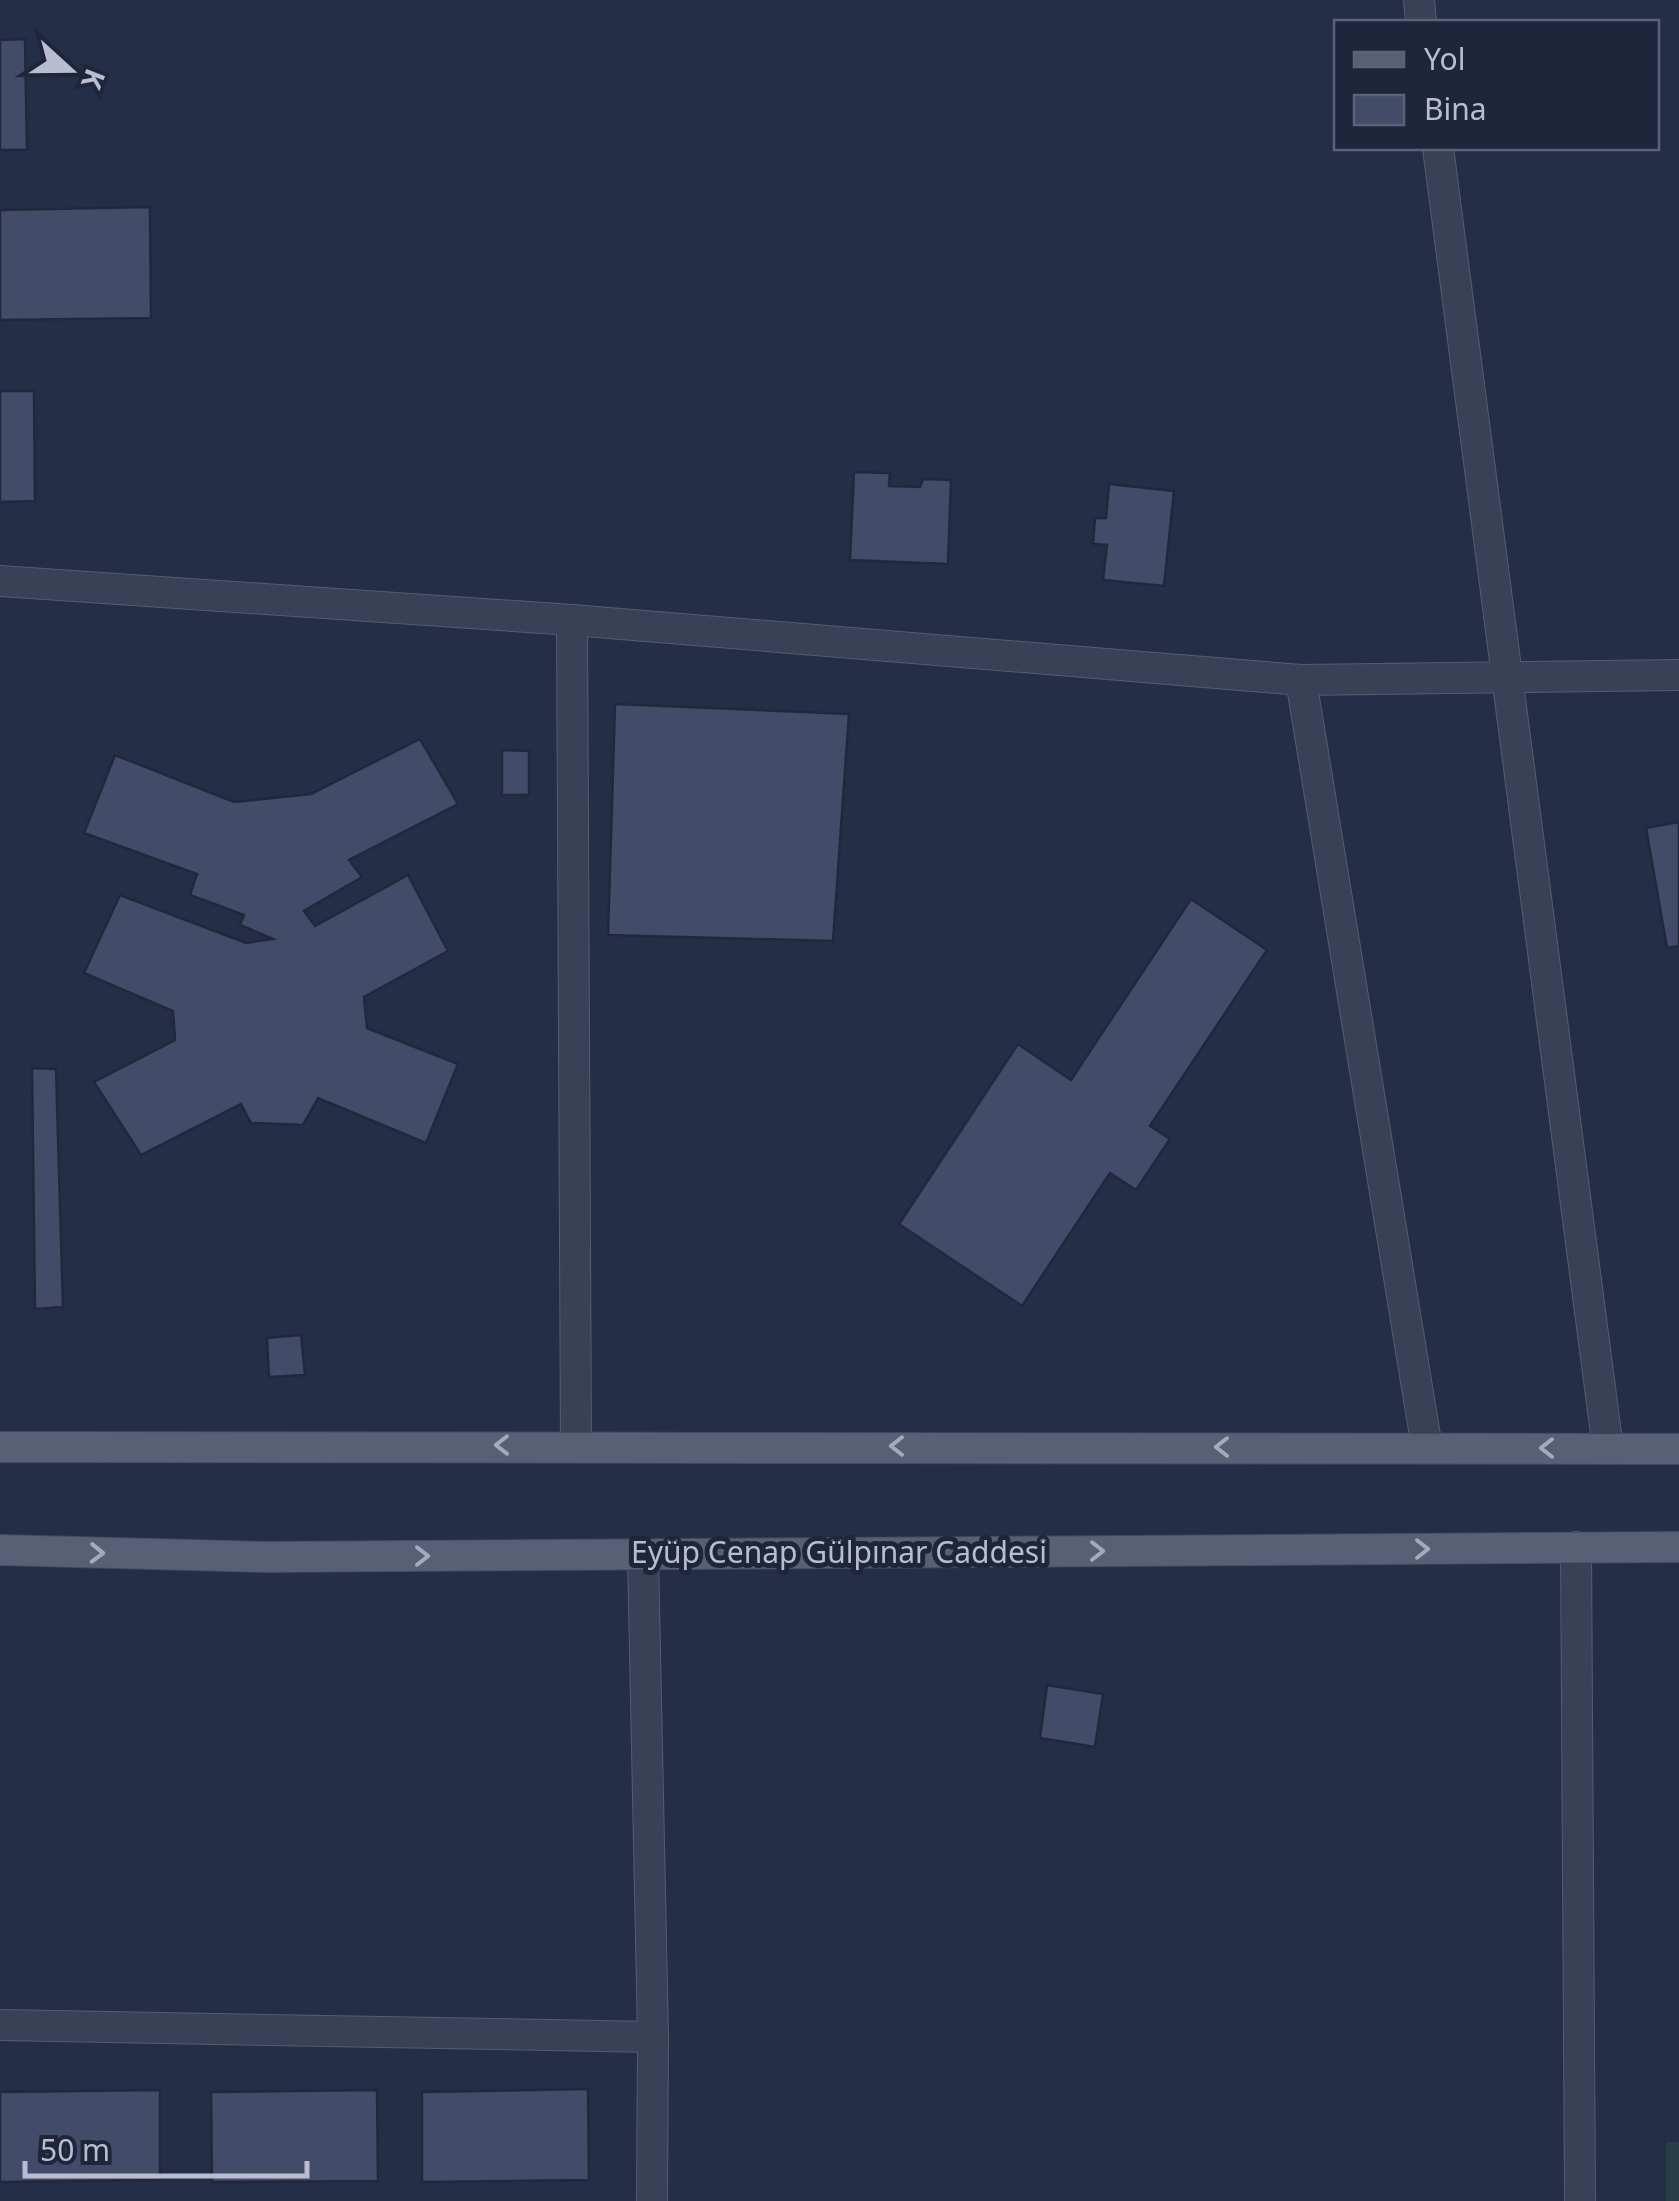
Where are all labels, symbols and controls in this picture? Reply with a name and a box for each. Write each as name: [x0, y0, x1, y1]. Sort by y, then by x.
north arrow: [20, 20, 120, 120]
legend: [1334, 20, 1659, 150]
text: Yol: [1424, 38, 1465, 79]
text: K: [73, 64, 115, 95]
text: Bina: [1424, 88, 1487, 129]
one-way arrow: [493, 1434, 508, 1456]
one-way arrow: [888, 1435, 904, 1457]
one-way arrow: [1213, 1436, 1228, 1458]
one-way arrow: [1538, 1437, 1554, 1459]
street label: Eyüp Cenap Gülpınar Caddesi: [631, 1531, 1047, 1572]
one-way arrow: [1415, 1538, 1431, 1559]
one-way arrow: [1090, 1540, 1106, 1562]
one-way arrow: [90, 1542, 106, 1563]
one-way arrow: [416, 1545, 431, 1567]
scale bar: [25, 2116, 308, 2178]
text: 50 m: [40, 2129, 110, 2170]

